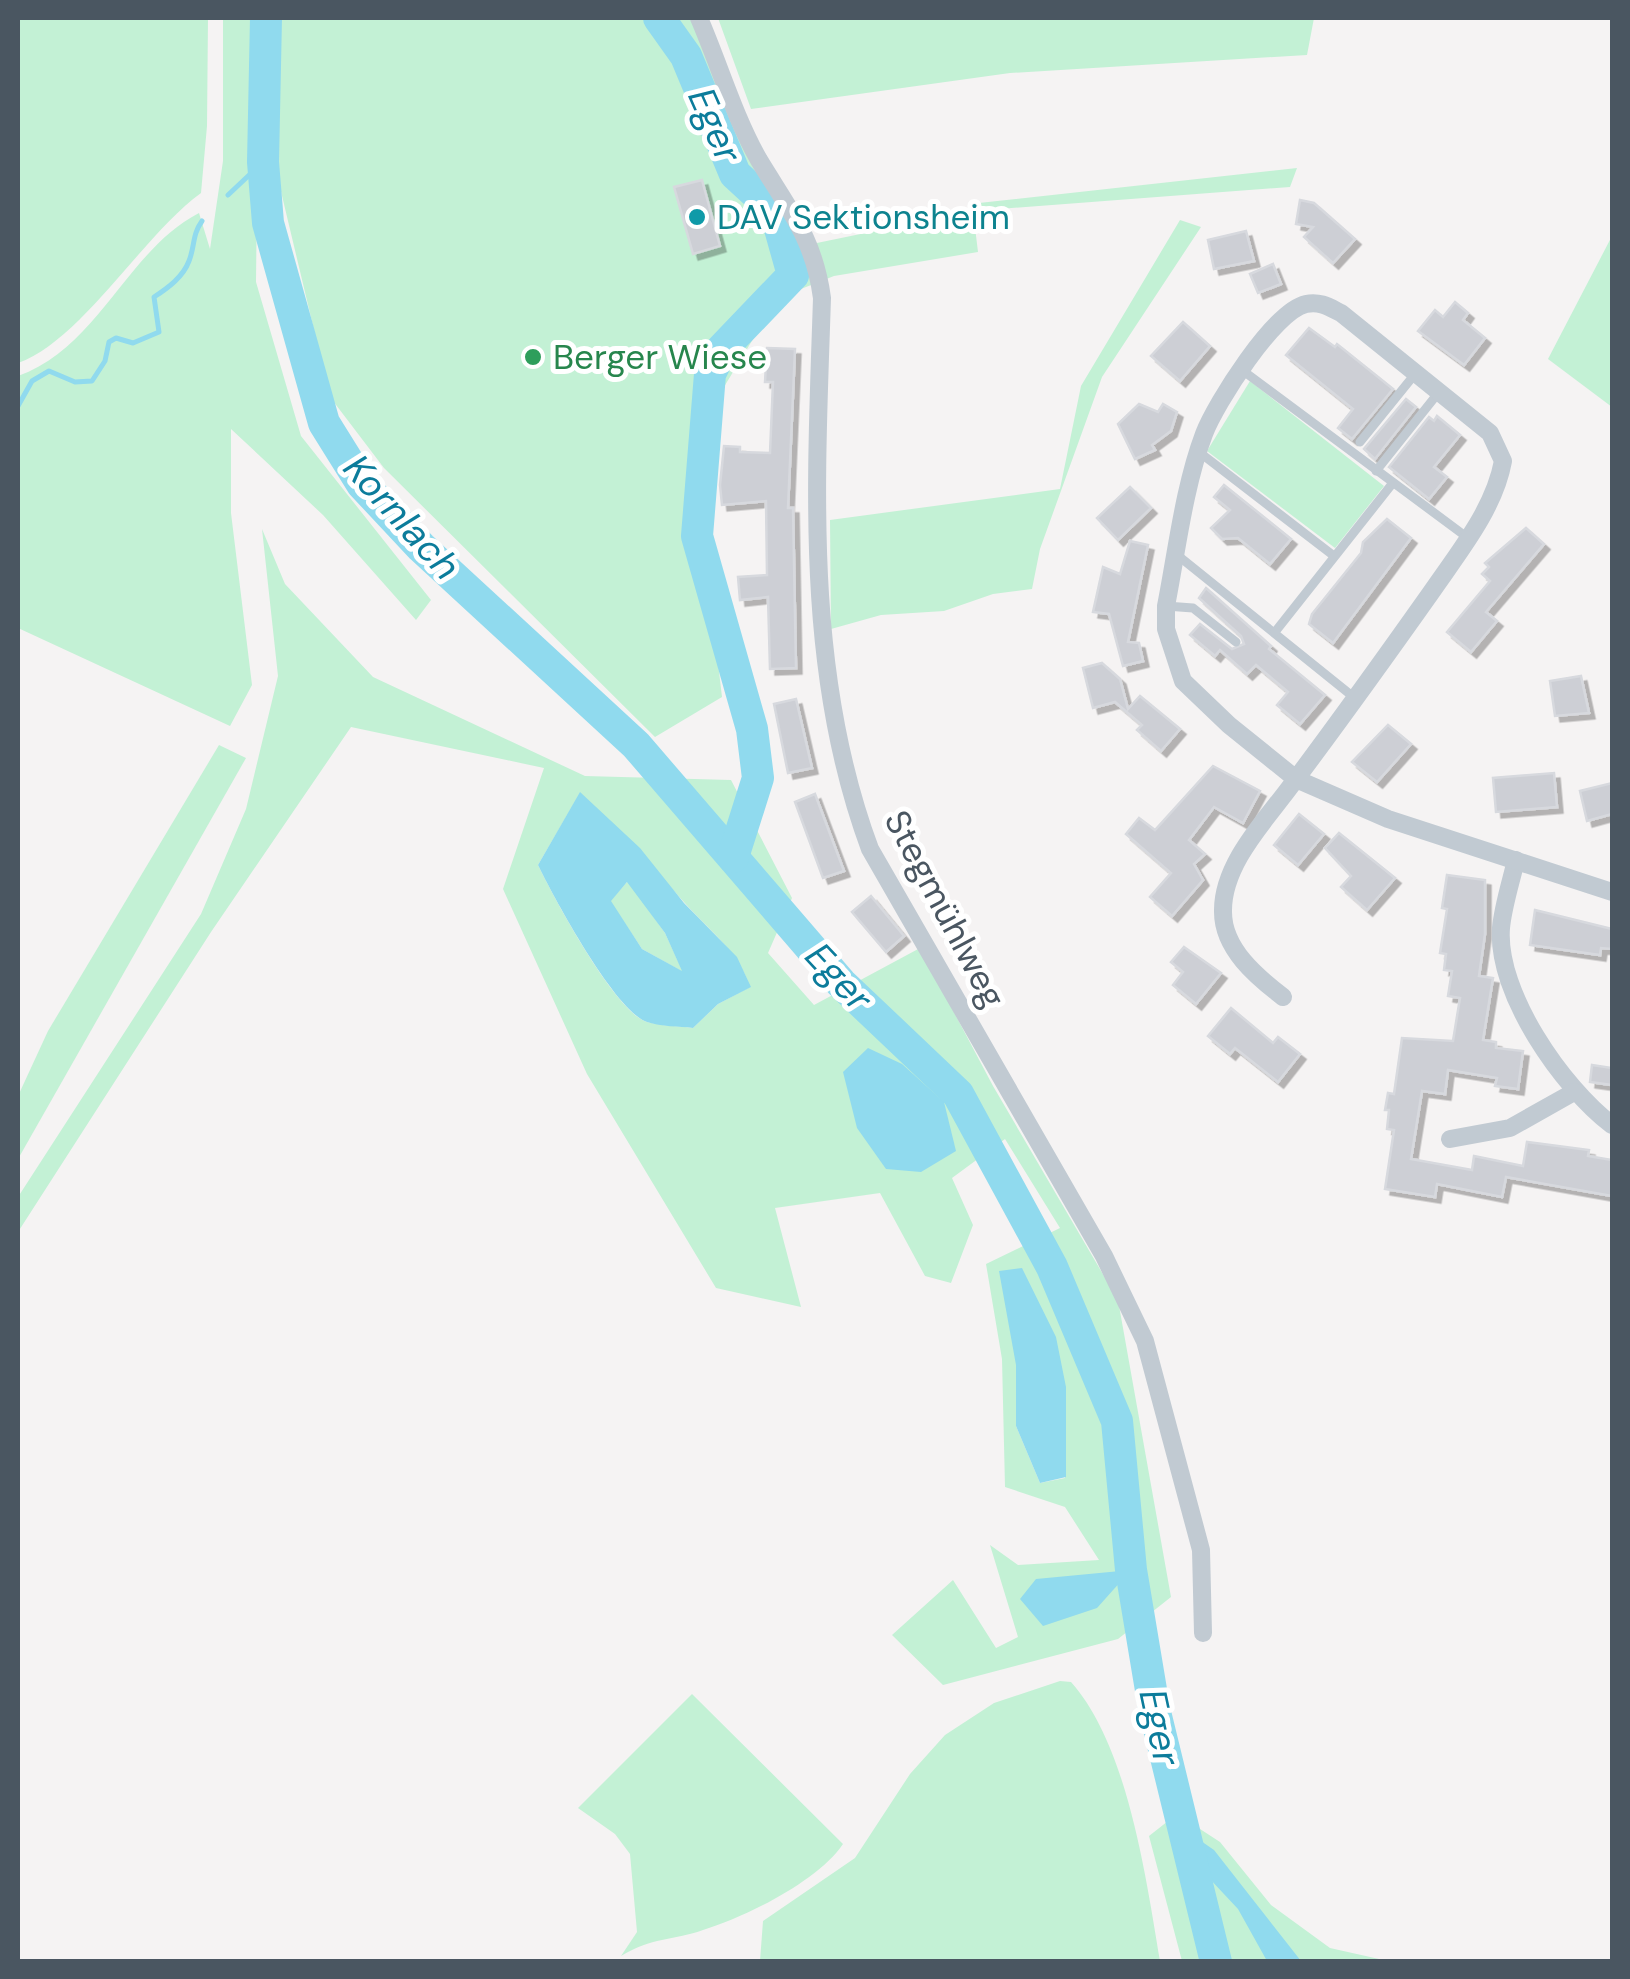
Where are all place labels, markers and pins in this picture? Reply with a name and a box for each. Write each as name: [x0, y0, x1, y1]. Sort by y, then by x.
place label: DAV Sektionsheim: [717, 194, 1010, 240]
marker: DAV Sektionsheim: [686, 206, 708, 228]
place label: Berger Wiese: [553, 334, 767, 380]
marker: Berger Wiese: [522, 346, 544, 368]

